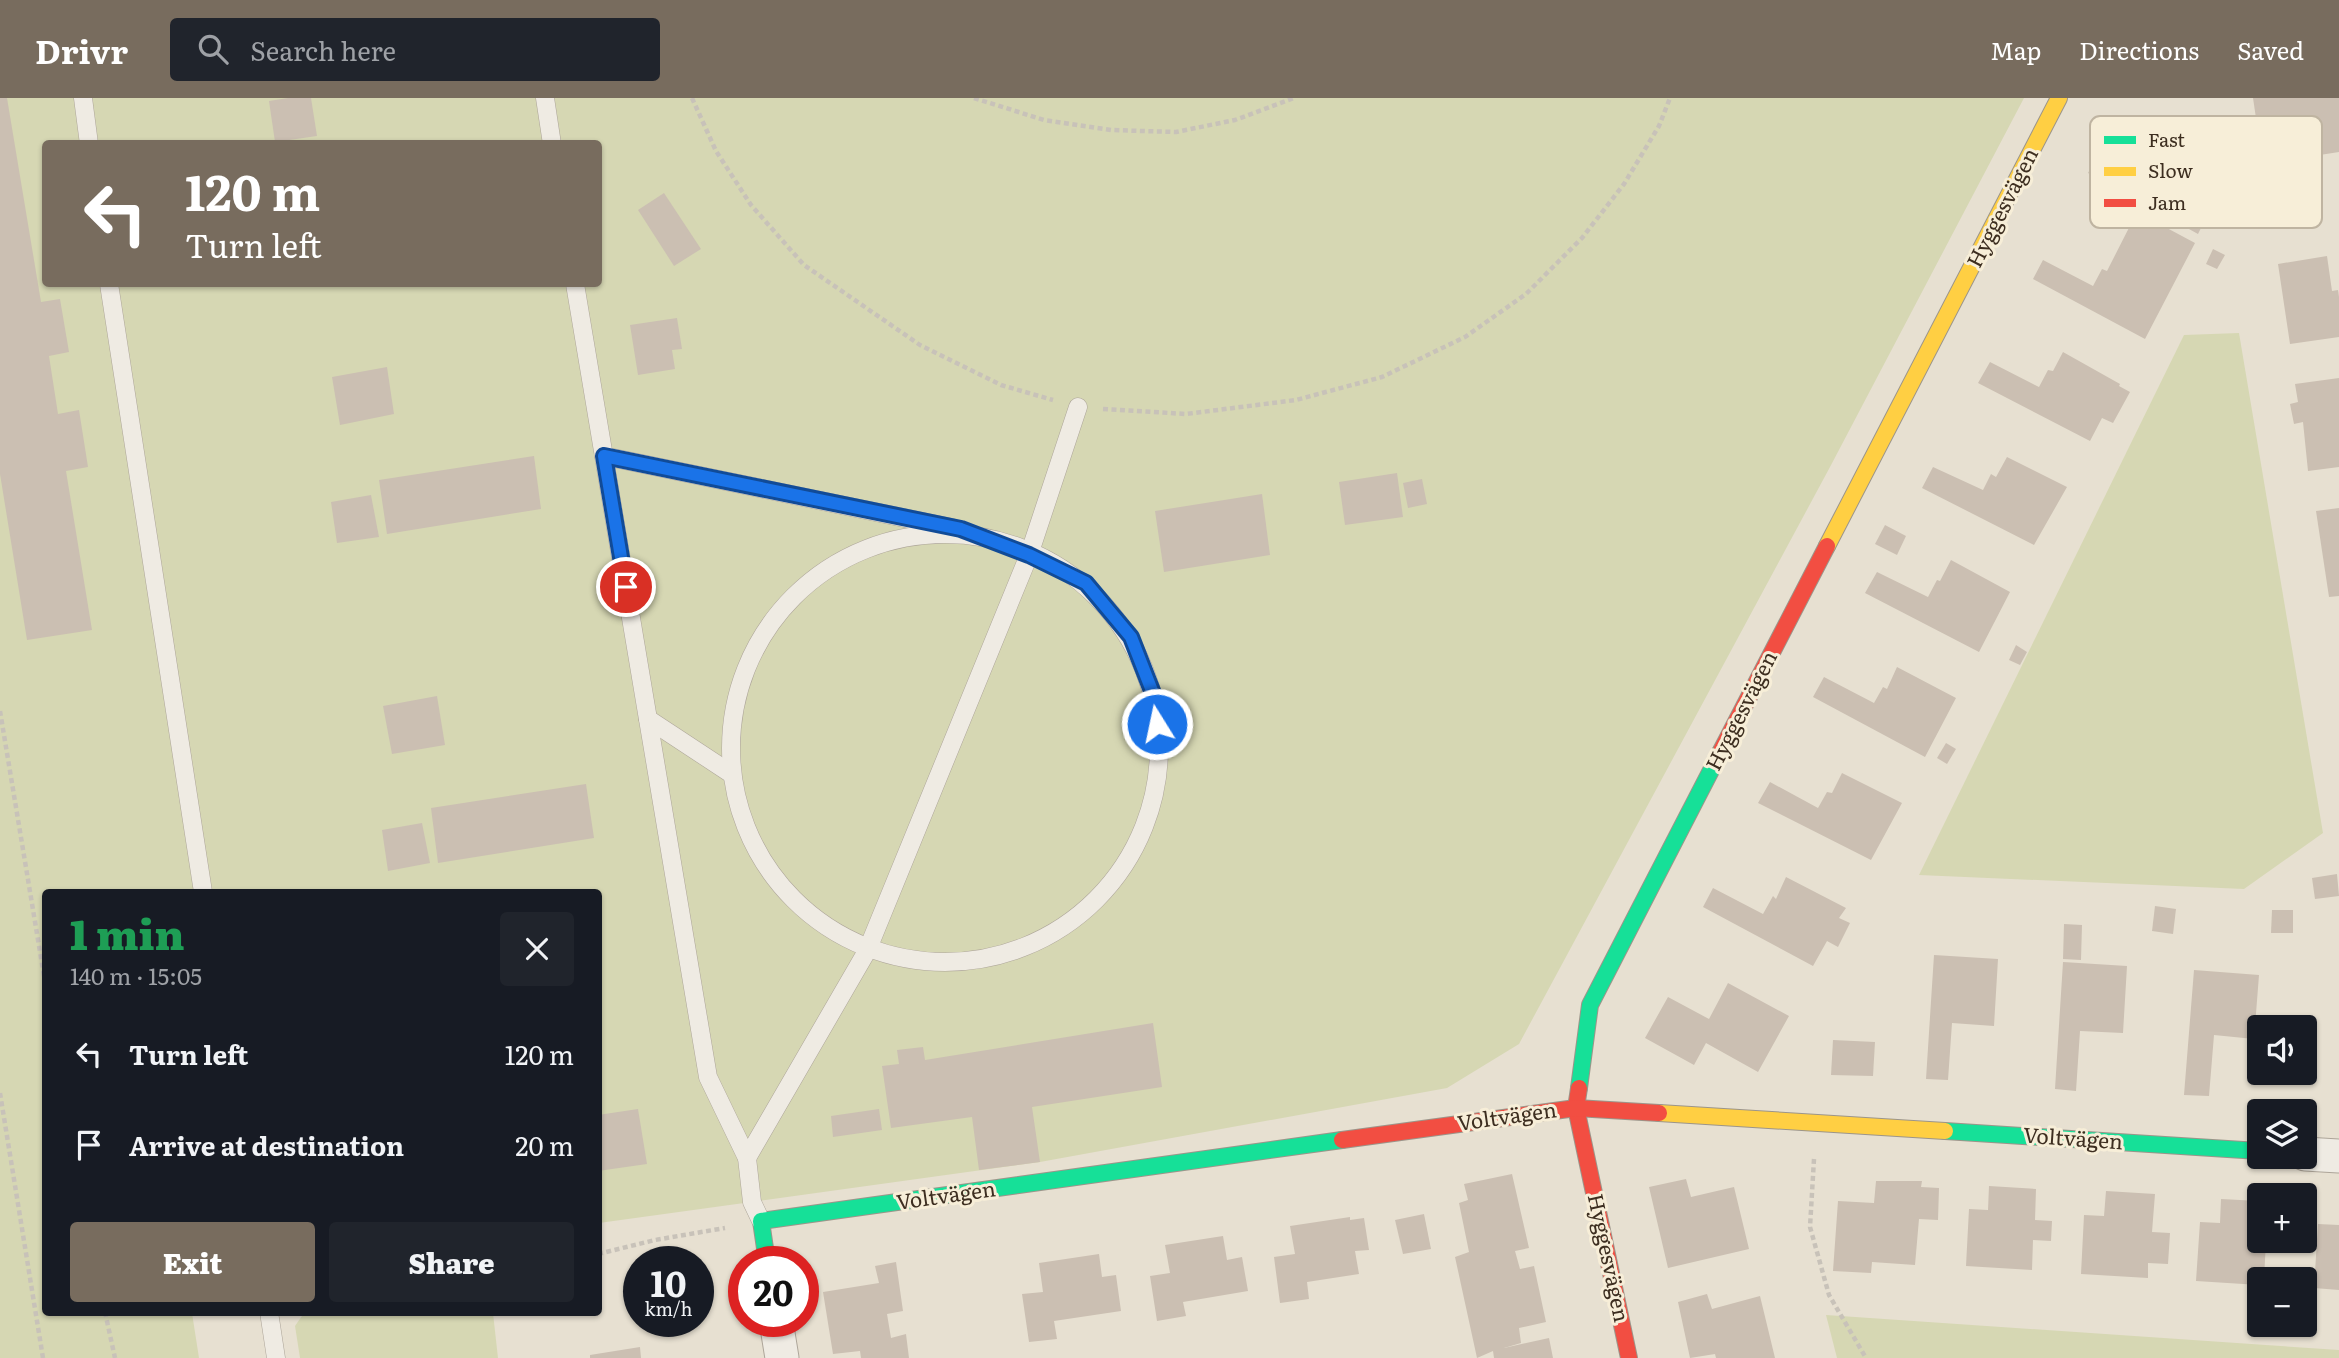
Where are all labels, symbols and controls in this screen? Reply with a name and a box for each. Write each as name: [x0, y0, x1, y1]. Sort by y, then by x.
search box: [170, 18, 660, 81]
text: Drivr: [35, 25, 128, 74]
icon: search: [194, 30, 232, 68]
text: Search here: [250, 30, 396, 69]
text: Map: [1990, 32, 2041, 67]
text: Directions: [2079, 32, 2199, 67]
text: Saved: [2237, 32, 2304, 67]
legend: [2090, 116, 2322, 228]
text: Fast: [2148, 125, 2185, 153]
street label: Hyggesvägen: [1957, 142, 2044, 272]
text: 120 m: [185, 153, 320, 226]
text: Slow: [2148, 156, 2193, 184]
icon: left: [70, 168, 161, 259]
text: Jam: [2148, 188, 2186, 216]
text: Turn left: [185, 220, 322, 268]
pin: [596, 557, 656, 617]
icon: arrive: [607, 568, 645, 606]
street label: Hyggesvägen: [1696, 645, 1783, 775]
position arrow: [1120, 687, 1194, 761]
text: 1 min: [70, 901, 185, 963]
button: close: [500, 912, 574, 986]
text: 140 m · 15:05: [70, 958, 202, 992]
map controls: [2247, 1015, 2317, 1337]
button: sound: [2247, 1015, 2317, 1085]
text: Turn left: [129, 1034, 248, 1073]
text: 120 m: [505, 1034, 574, 1073]
icon: left: [70, 1035, 108, 1073]
street label: Voltvägen: [1455, 1092, 1558, 1137]
button: layers: [2247, 1099, 2317, 1169]
street label: Voltvägen: [2022, 1118, 2124, 1155]
text: Arrive at destination: [129, 1125, 404, 1164]
text: 20 m: [515, 1125, 574, 1164]
icon: arrive: [70, 1126, 108, 1164]
street label: Voltvägen: [894, 1171, 997, 1216]
button: +: [2247, 1183, 2317, 1253]
street label: Hyggesvägen: [1582, 1190, 1639, 1325]
button: Exit: [70, 1222, 315, 1302]
button: Share: [329, 1222, 574, 1302]
speed limit sign: 20: [728, 1246, 819, 1337]
text: 10: [650, 1256, 687, 1308]
button: −: [2247, 1267, 2317, 1337]
text: km/h: [645, 1295, 692, 1322]

